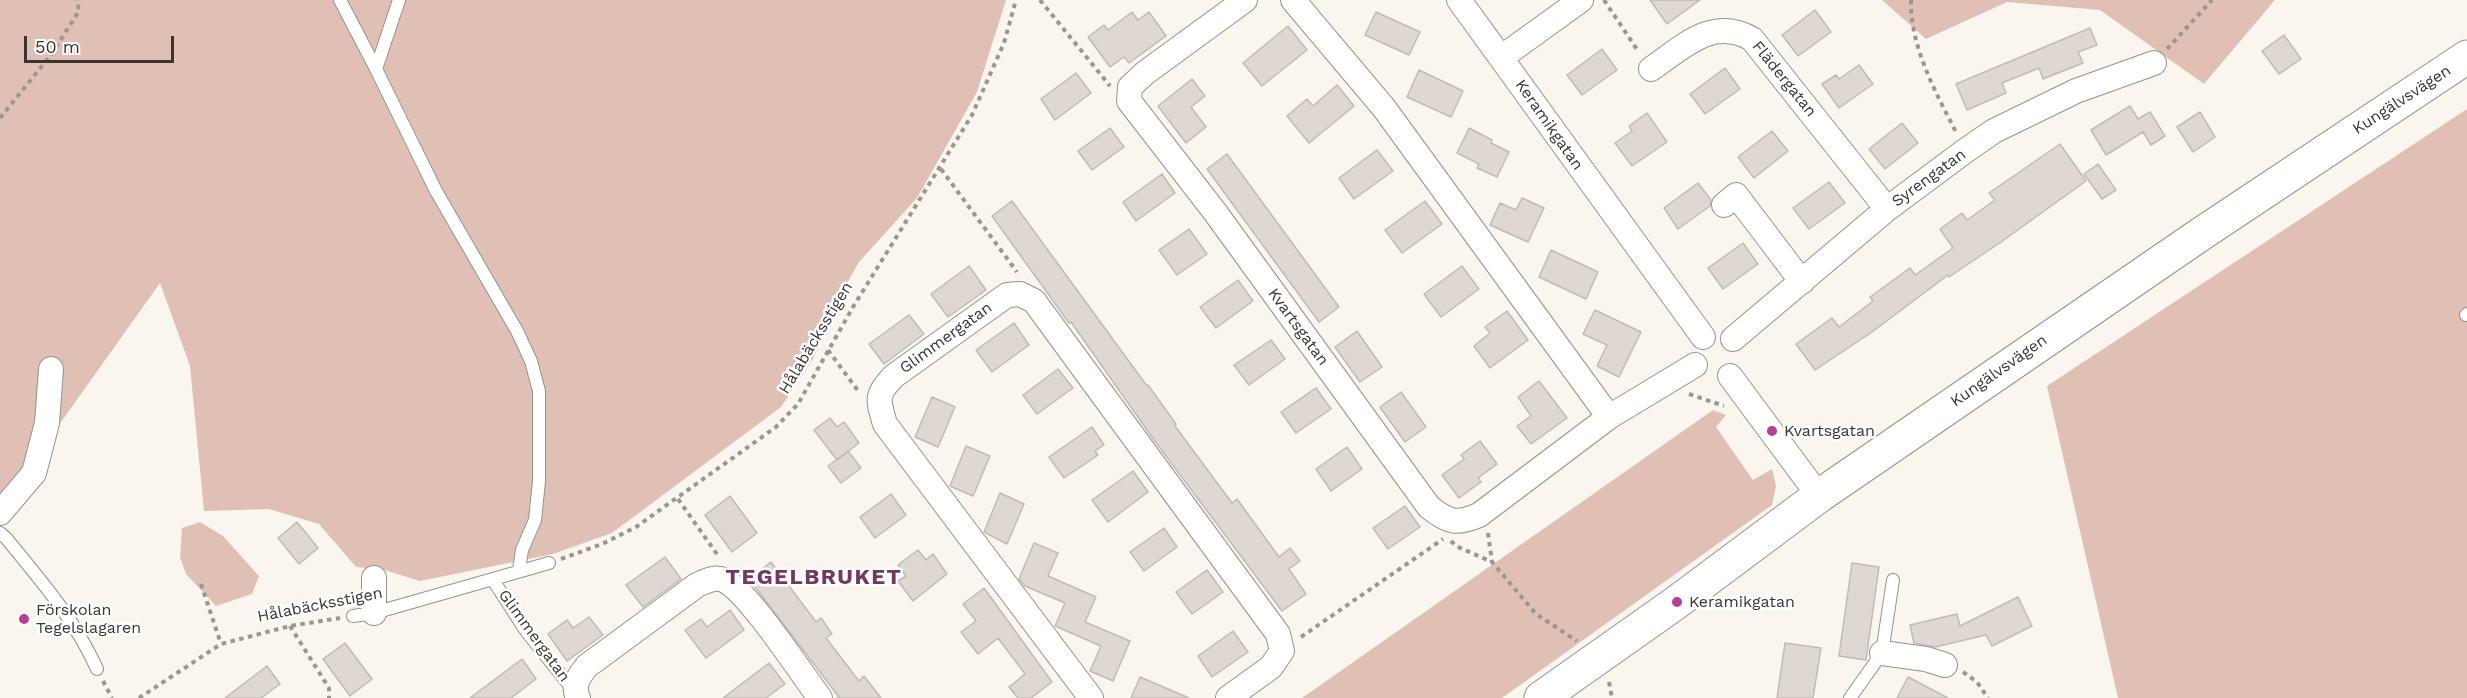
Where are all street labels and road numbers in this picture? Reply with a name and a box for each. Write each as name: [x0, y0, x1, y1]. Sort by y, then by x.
street label: Flädergatan: [1748, 37, 1820, 121]
street label: Kungälvsvägen: [2349, 61, 2455, 139]
street label: Keramikgatan: [1511, 76, 1587, 174]
street label: Syrengatan: [1888, 145, 1970, 211]
street label: Hålabäcksstigen: [775, 279, 857, 397]
street label: Kvartsgatan: [1263, 285, 1333, 369]
street label: Glimmergatan: [896, 298, 996, 378]
street label: Kungälvsvägen: [1947, 331, 2051, 411]
street label: Hålabäcksstigen: [256, 583, 384, 627]
street label: Glimmergatan: [494, 586, 574, 686]

